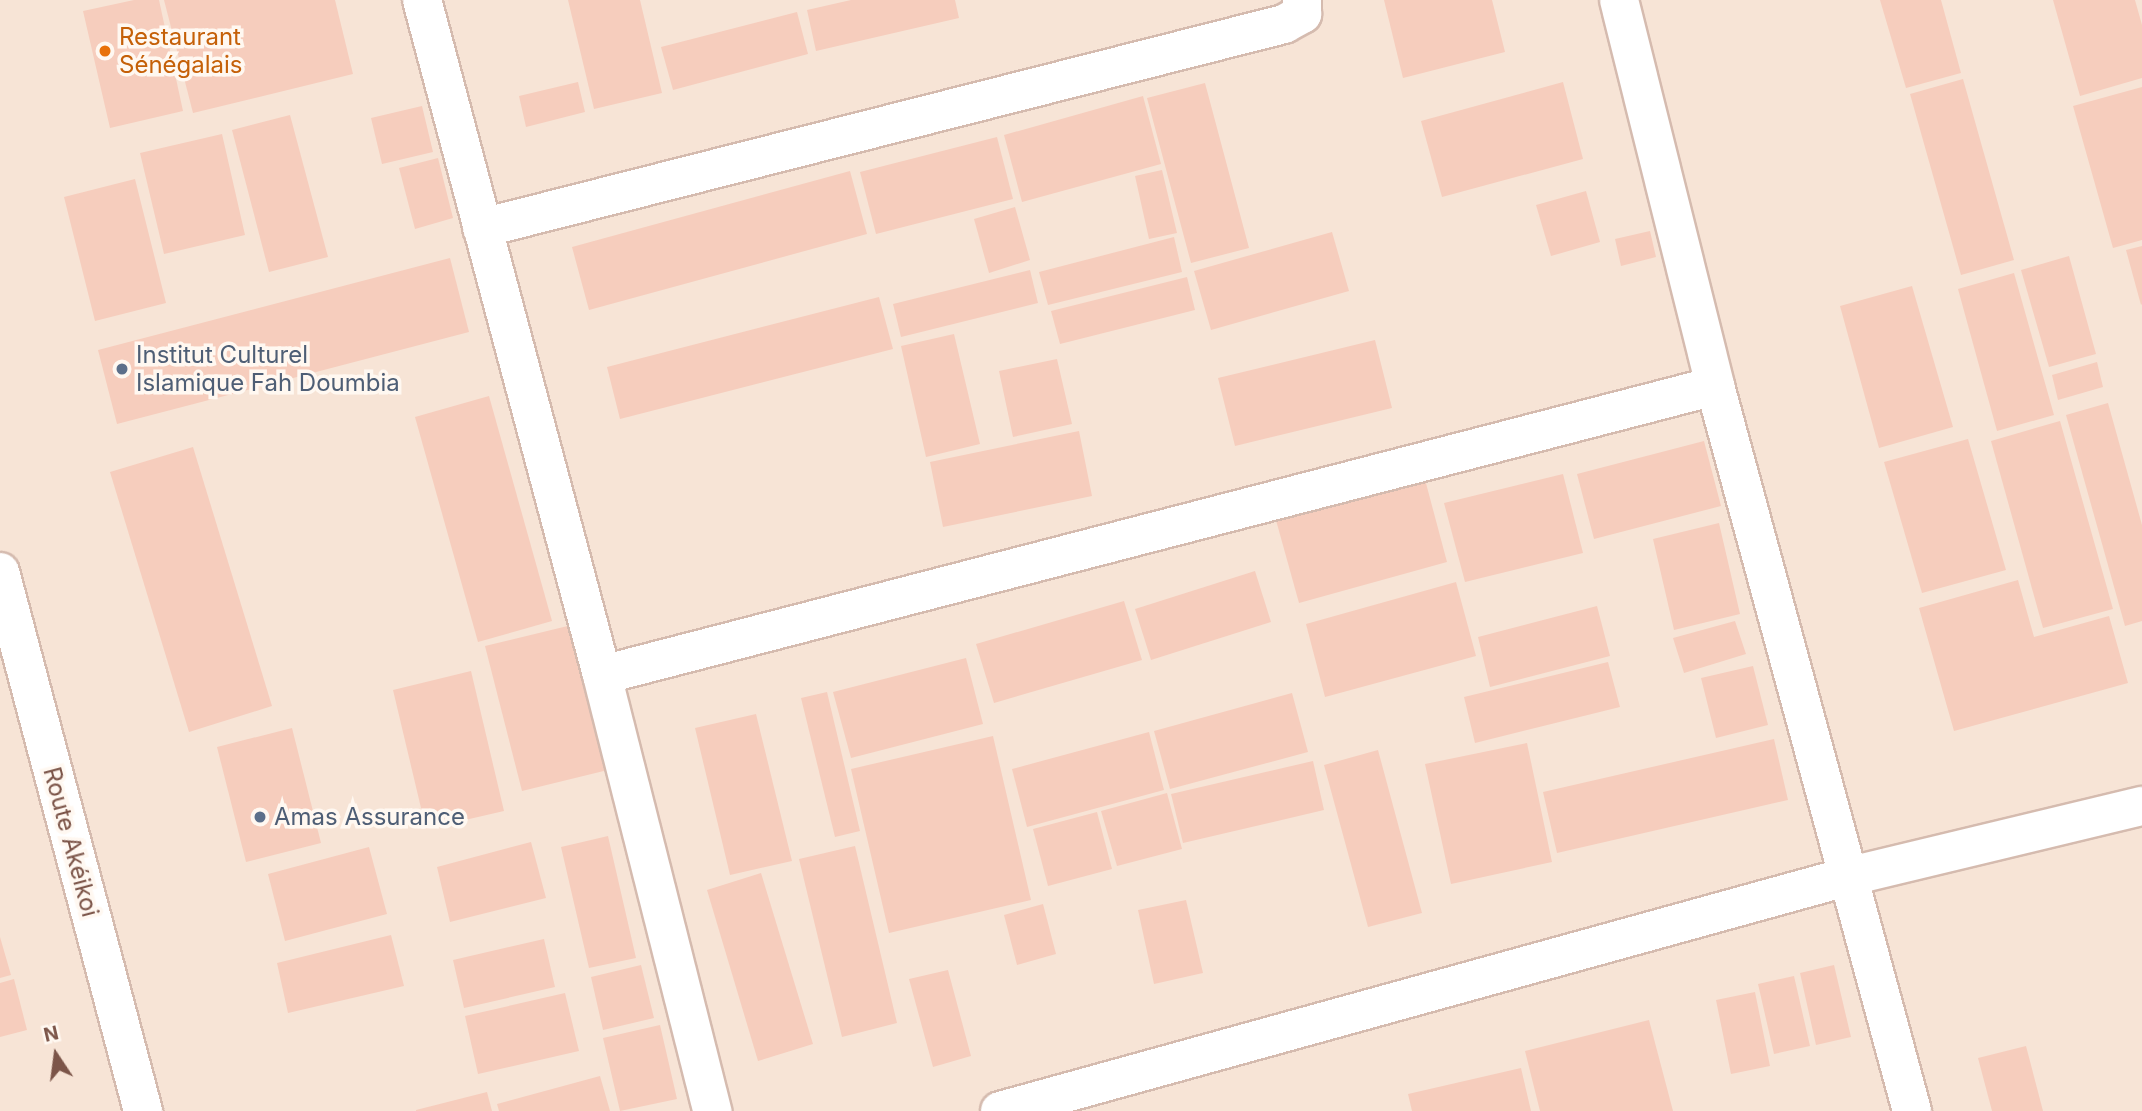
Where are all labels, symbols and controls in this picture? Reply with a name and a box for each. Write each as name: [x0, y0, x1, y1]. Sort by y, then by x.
place label: Restaurant Sénégalais: [119, 23, 243, 79]
marker: Restaurant Sénégalais: [97, 43, 113, 59]
place label: Institut Culturel Islamique Fah Doumbia: [136, 341, 400, 397]
marker: Institut Culturel Islamique Fah Doumbia: [114, 361, 130, 377]
street label: Route Akéikoi: [37, 764, 105, 920]
place label: Amas Assurance: [274, 803, 465, 831]
marker: Amas Assurance: [252, 809, 268, 825]
north arrow: [21, 1020, 91, 1090]
text: N: [42, 1021, 61, 1047]

